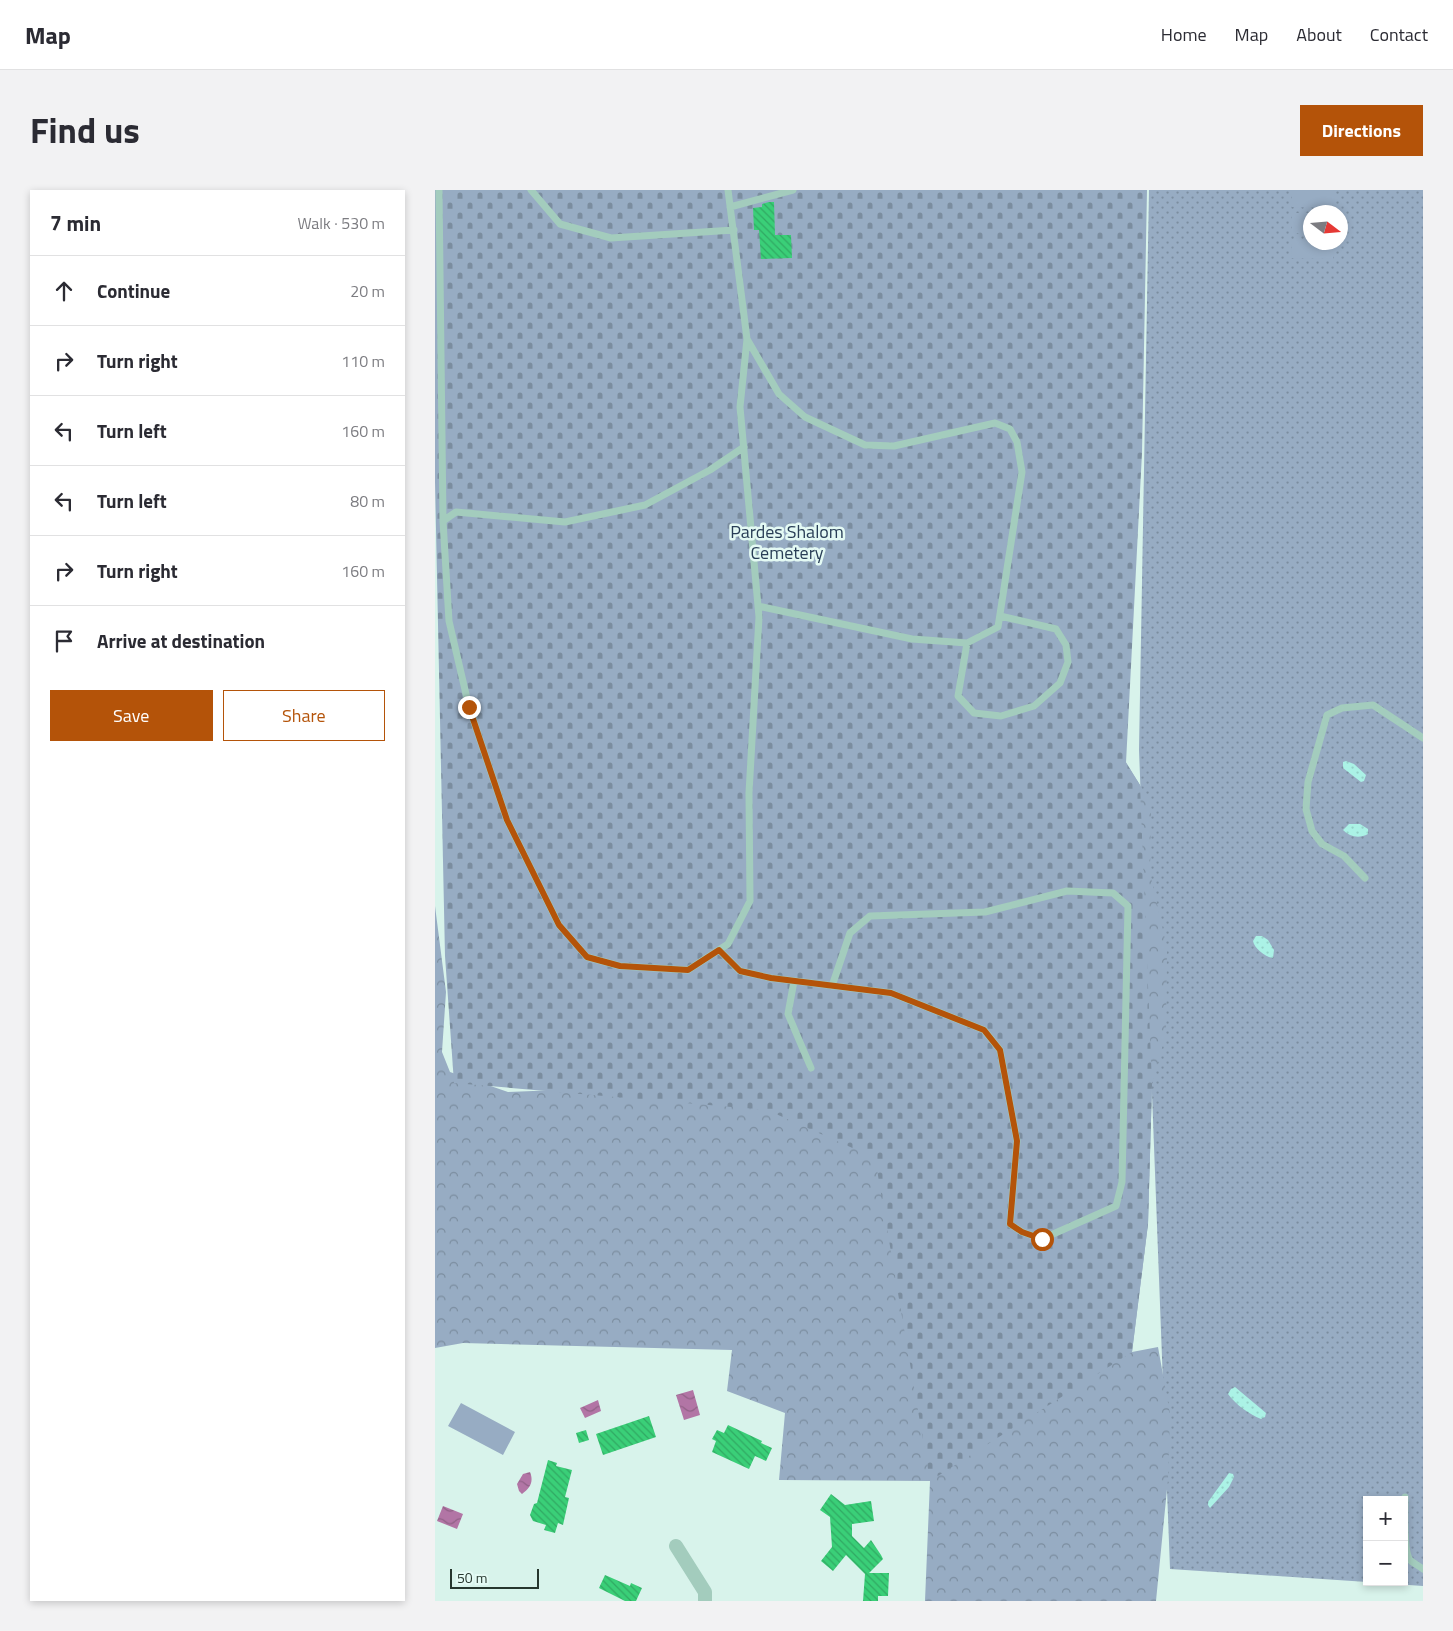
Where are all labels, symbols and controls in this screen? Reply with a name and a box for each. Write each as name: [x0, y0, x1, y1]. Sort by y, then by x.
text: Map: [25, 17, 71, 53]
text: Home: [1161, 21, 1207, 48]
text: Map: [1235, 21, 1268, 48]
text: About: [1296, 21, 1342, 48]
text: Contact: [1370, 21, 1428, 48]
text: Find us: [30, 103, 140, 157]
button: Directions: [1300, 105, 1423, 156]
north arrow: [1303, 205, 1348, 250]
text: 7 min: [50, 207, 101, 239]
text: Walk · 530 m: [297, 211, 385, 235]
text: Continue: [97, 276, 170, 305]
icon: ahead: [50, 277, 78, 305]
text: 20 m: [350, 279, 385, 303]
text: Turn right: [97, 346, 178, 375]
icon: right: [50, 347, 78, 375]
text: 110 m: [341, 349, 385, 373]
text: Turn left: [97, 416, 167, 445]
icon: left: [50, 417, 78, 445]
text: 160 m: [341, 419, 385, 443]
text: Turn left: [97, 486, 167, 515]
icon: left: [50, 487, 78, 515]
text: 80 m: [350, 489, 385, 513]
park label: Pardes Shalom Cemetery: [730, 518, 844, 566]
text: Turn right: [97, 556, 178, 585]
icon: right: [50, 557, 78, 585]
text: 160 m: [341, 559, 385, 583]
text: Arrive at destination: [97, 626, 265, 655]
icon: arrive: [50, 627, 78, 655]
button: Save: [50, 690, 213, 741]
button: Share: [223, 690, 385, 741]
route end: [458, 696, 481, 719]
route start: [1031, 1228, 1054, 1251]
map controls: [1363, 1496, 1408, 1586]
button: +: [1363, 1496, 1408, 1541]
button: −: [1363, 1541, 1408, 1586]
scale bar: [450, 1566, 539, 1589]
text: 50 m: [457, 1567, 487, 1588]

